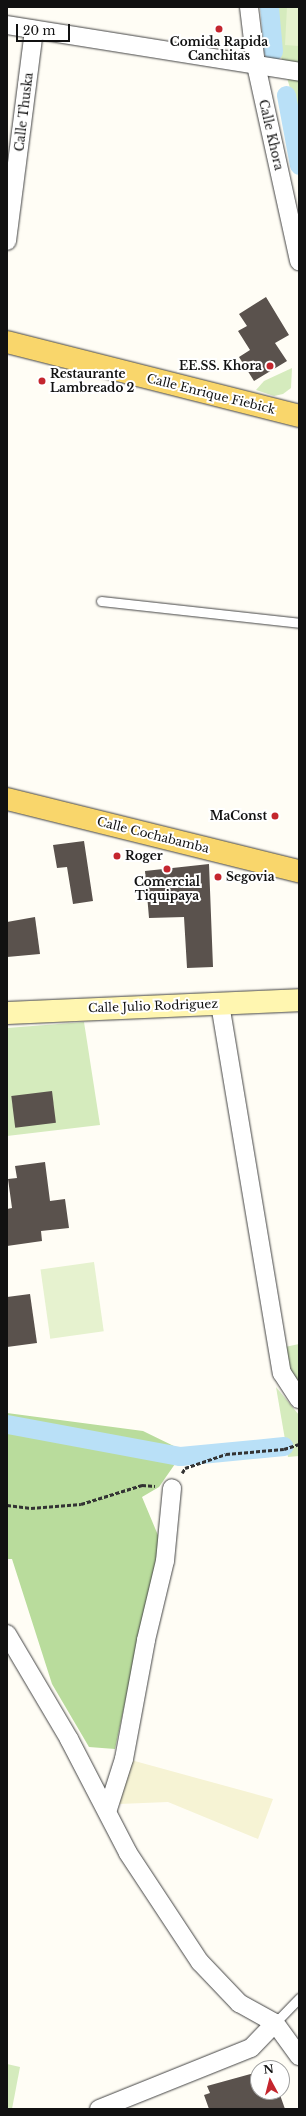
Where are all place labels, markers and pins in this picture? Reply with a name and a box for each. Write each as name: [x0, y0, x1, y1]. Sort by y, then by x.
marker: Comida Rapida Canchitas: [214, 24, 224, 34]
place label: Comida Rapida Canchitas: [170, 35, 268, 63]
place label: EE.SS. Khora: [179, 359, 262, 373]
marker: EE.SS. Khora: [265, 361, 275, 371]
place label: Restaurante Lambreado 2: [50, 367, 134, 395]
marker: Restaurante Lambreado 2: [37, 376, 47, 386]
place label: MaConst: [210, 809, 267, 823]
marker: MaConst: [270, 811, 280, 821]
place label: Roger: [125, 849, 163, 863]
marker: Roger: [112, 851, 122, 861]
marker: Comercial Tiquipaya: [162, 864, 172, 874]
place label: Segovia: [226, 870, 275, 884]
marker: Segovia: [213, 872, 223, 882]
place label: Comercial Tiquipaya: [134, 875, 200, 903]

